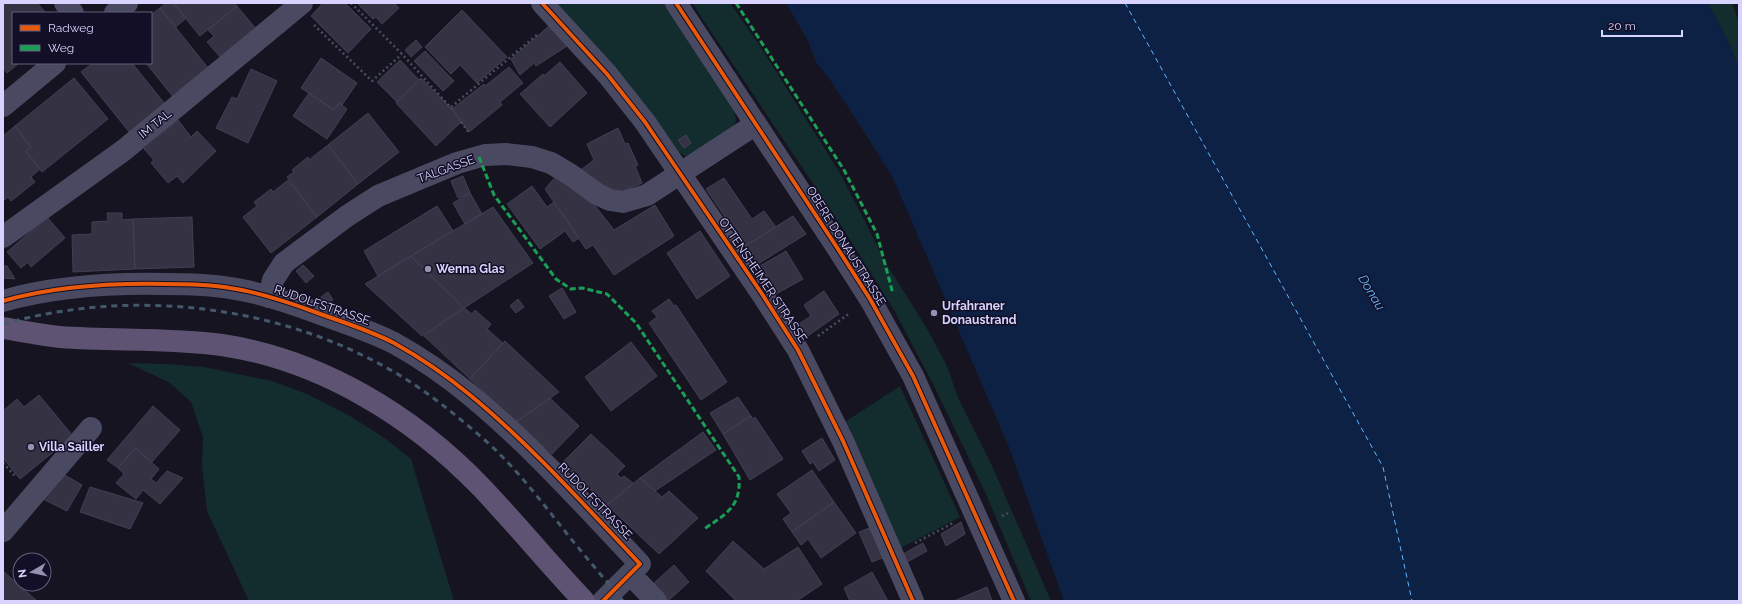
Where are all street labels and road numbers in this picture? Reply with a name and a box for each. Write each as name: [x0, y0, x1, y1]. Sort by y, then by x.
street label: IM TAL: [136, 107, 174, 141]
street label: TALGASSE: [416, 152, 476, 186]
street label: OBERE DONAUSTRASSE: [803, 184, 889, 308]
street label: OTTENSHEIMER STRASSE: [716, 215, 810, 345]
street label: RUDOLFSTRASSE: [272, 282, 372, 328]
street label: RUDOLFSTRASSE: [555, 460, 635, 542]

